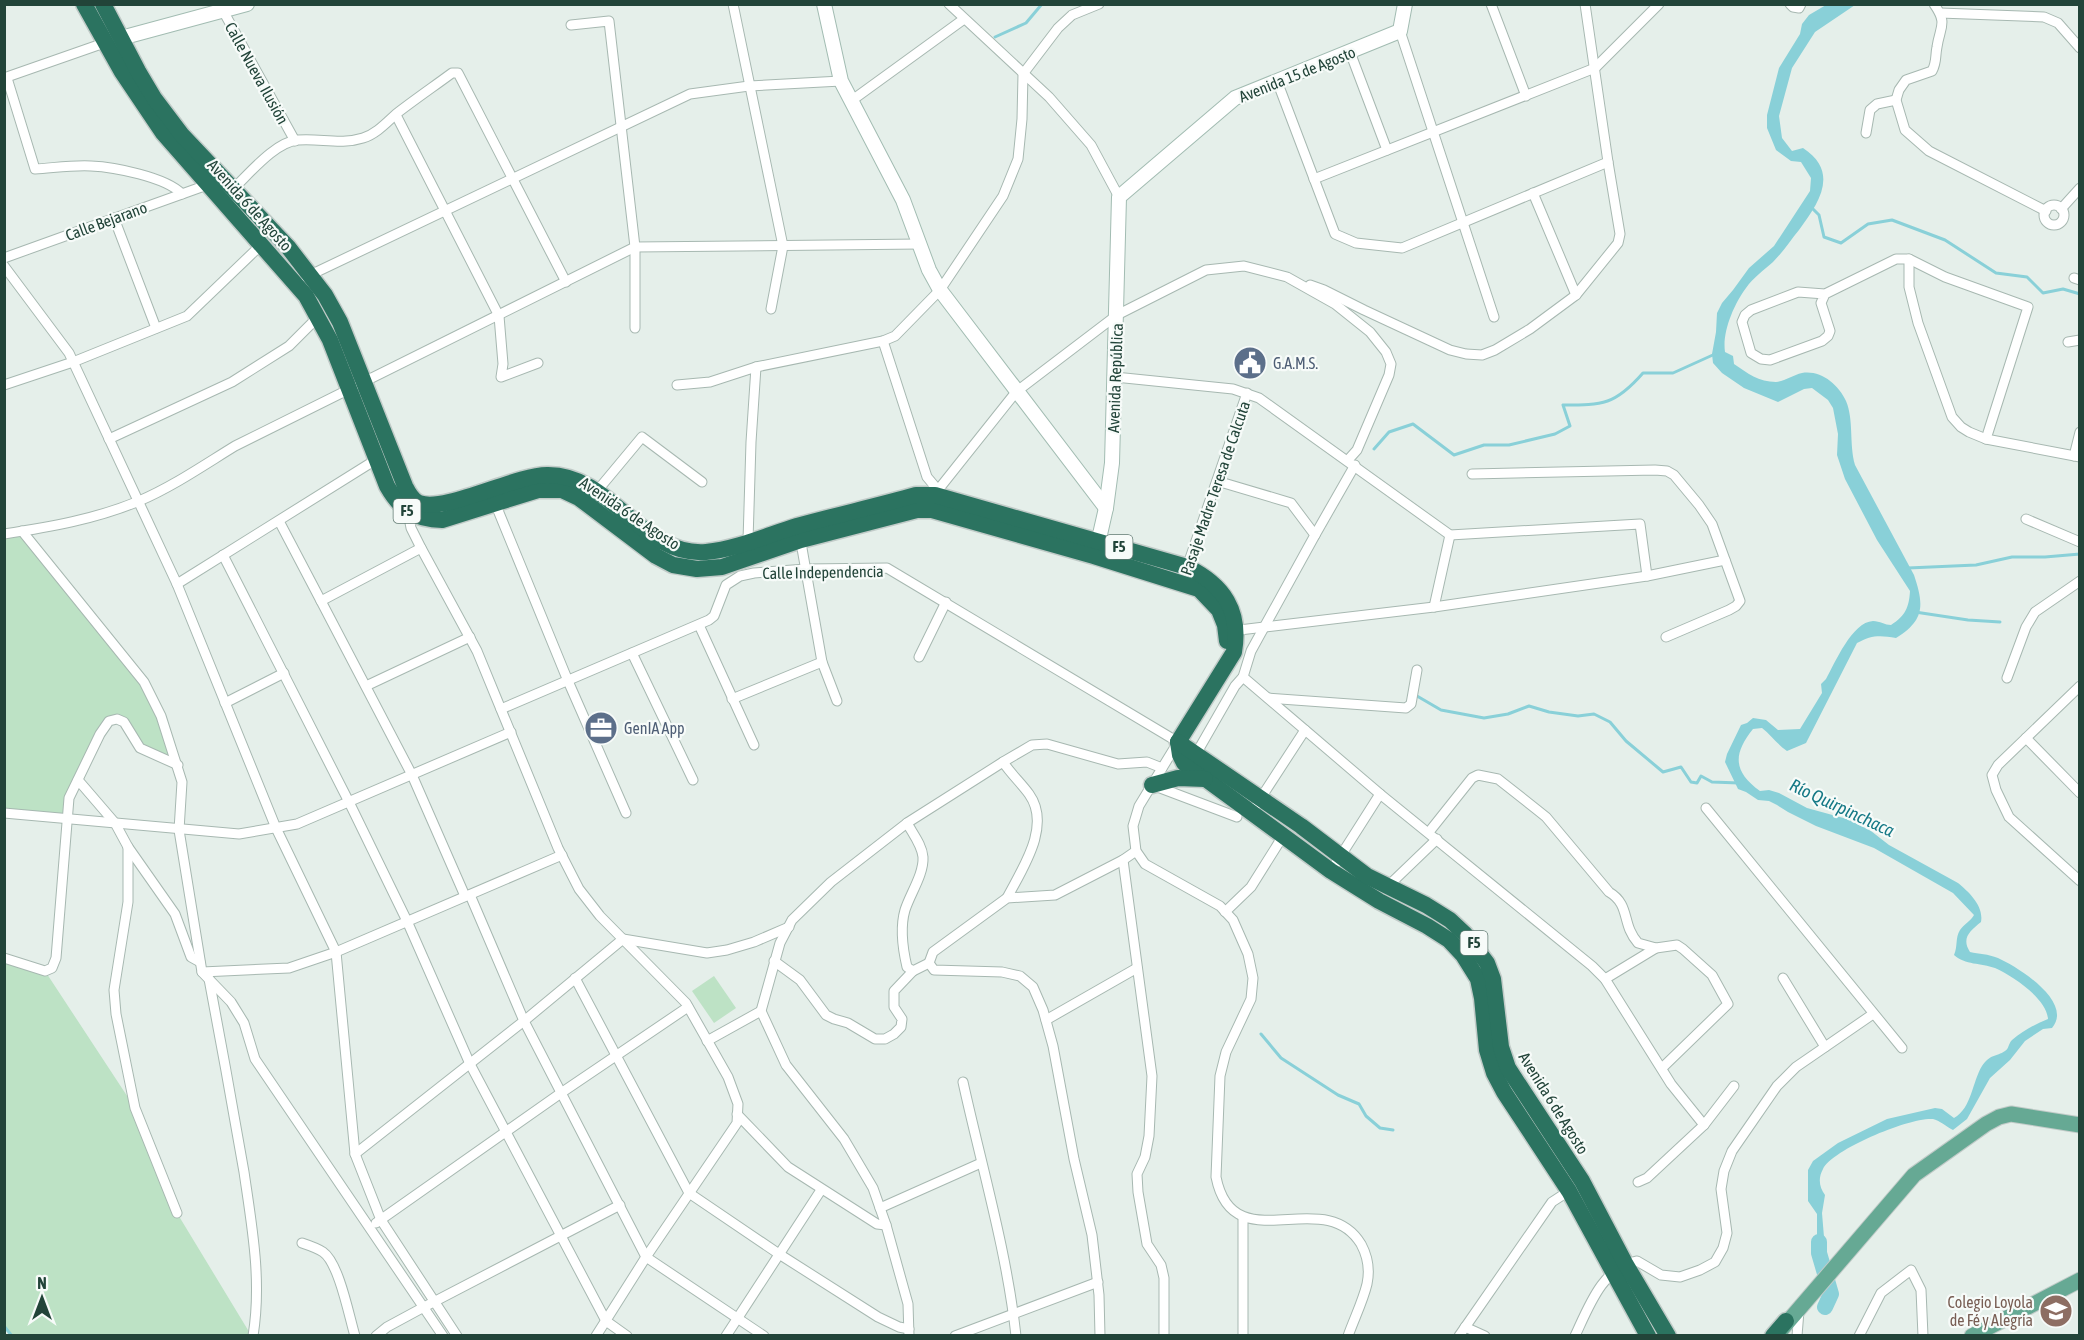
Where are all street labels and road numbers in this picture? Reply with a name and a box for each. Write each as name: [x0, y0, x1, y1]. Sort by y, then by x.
street label: Calle Nueva Ilusión: [222, 19, 292, 127]
street label: Avenida 15 de Agosto: [1236, 42, 1358, 107]
street label: Avenida 6 de Agosto: [204, 156, 296, 255]
street label: Calle Bejarano: [63, 198, 150, 245]
street label: Avenida República: [1104, 323, 1127, 433]
street label: Pasaje Madre Teresa de Calcuta: [1177, 398, 1254, 578]
street label: Avenida 6 de Agosto: [576, 473, 683, 554]
road number: F5: [394, 499, 420, 523]
road number: F5: [1106, 535, 1132, 559]
street label: Calle Independencia: [762, 562, 884, 583]
road number: F5: [1460, 931, 1488, 955]
street label: Avenida 6 de Agosto: [1515, 1049, 1592, 1158]

